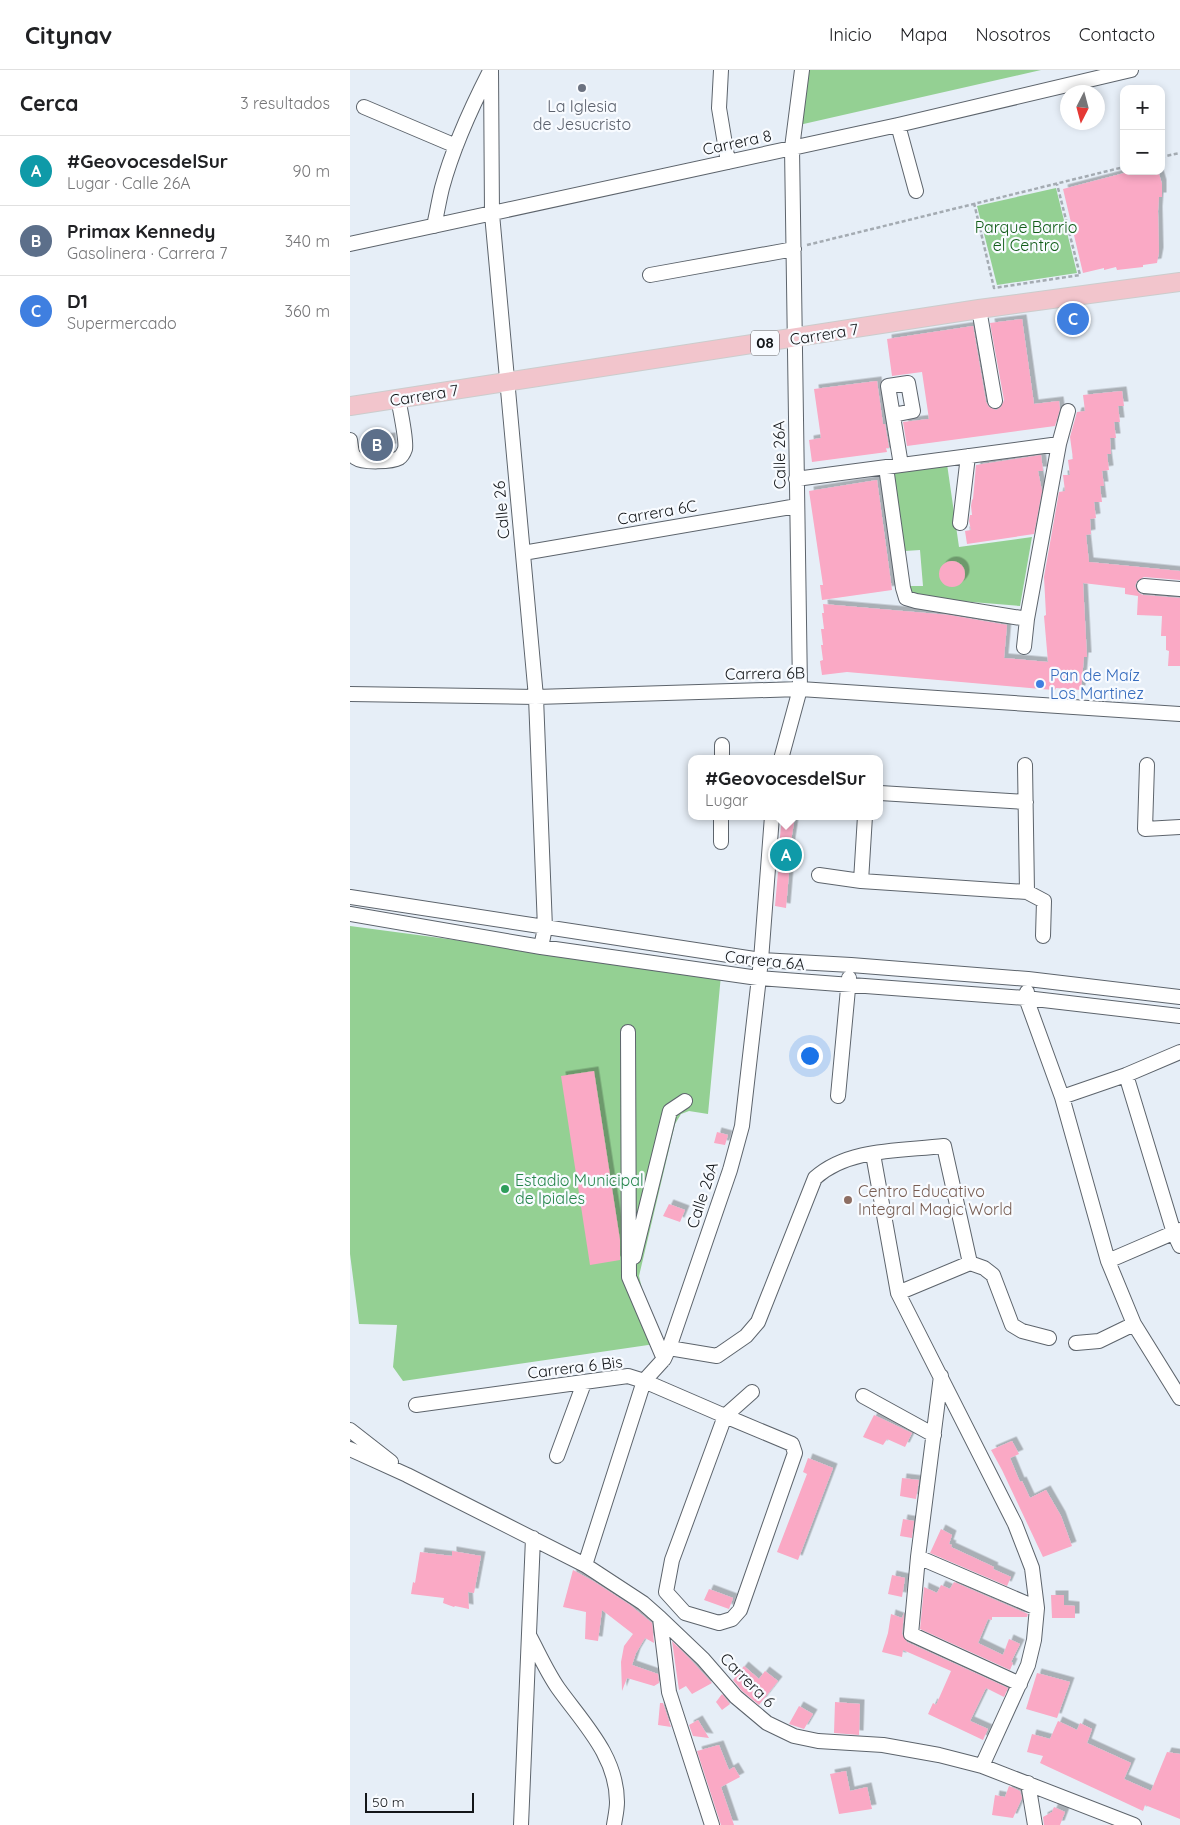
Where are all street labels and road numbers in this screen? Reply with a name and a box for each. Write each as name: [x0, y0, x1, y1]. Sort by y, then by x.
street label: Carrera 8: [701, 125, 773, 159]
street label: Carrera 7: [788, 319, 860, 349]
road number: 08: [751, 330, 779, 356]
street label: Carrera 7: [388, 380, 460, 410]
street label: Calle 26A: [768, 421, 790, 489]
street label: Calle 26: [488, 480, 513, 540]
street label: Carrera 6C: [616, 495, 698, 529]
street label: Carrera 6B: [725, 662, 805, 684]
street label: Carrera 6A: [724, 946, 806, 974]
street label: Calle 26A: [682, 1159, 722, 1231]
street label: Carrera 6 Bis: [526, 1351, 624, 1383]
street label: Carrera 6: [716, 1648, 780, 1712]

